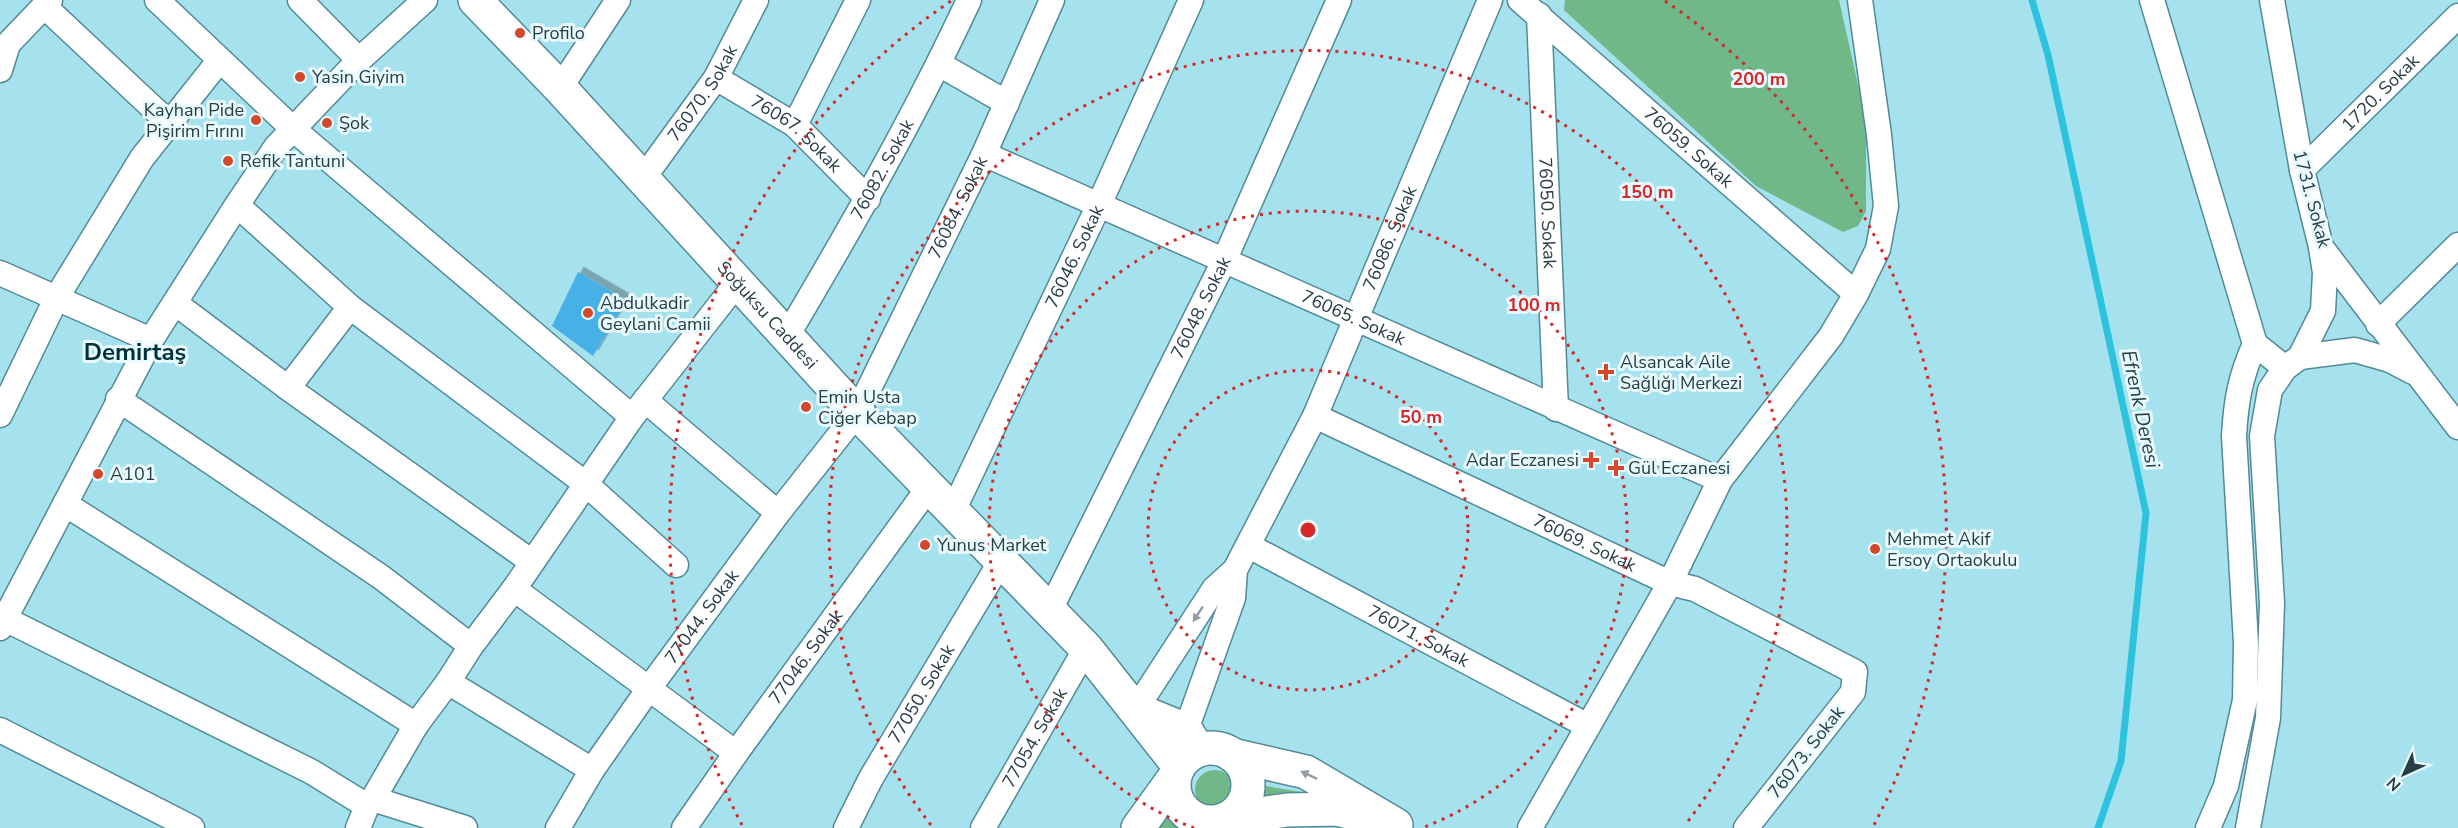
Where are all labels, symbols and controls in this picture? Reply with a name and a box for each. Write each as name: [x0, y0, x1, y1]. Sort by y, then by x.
place label: Profilo: [532, 21, 585, 45]
marker: Profilo: [513, 26, 527, 40]
street label: 76070. Sokak: [662, 40, 743, 146]
street label: 1720. Sokak: [2336, 48, 2425, 137]
place label: Yasin Giyim: [311, 65, 405, 89]
text: 200 m: [1732, 67, 1786, 91]
marker: Yasin Giyim: [293, 70, 307, 84]
street label: 76067. Sokak: [746, 89, 848, 178]
place label: Kayhan Pide Pişirim Fırını: [144, 98, 244, 143]
street label: 76059. Sokak: [1639, 102, 1739, 194]
place label: Şok: [339, 111, 370, 135]
marker: Kayhan Pide Pişirim Fırını: [249, 113, 263, 127]
street label: 76082. Sokak: [845, 114, 920, 224]
marker: Şok: [320, 116, 334, 130]
street label: 1731. Sokak: [2287, 147, 2337, 252]
place label: Refik Tantuni: [240, 149, 345, 173]
street label: 76084. Sokak: [923, 151, 994, 263]
marker: Refik Tantuni: [221, 154, 235, 168]
street label: 76050. Sokak: [1533, 157, 1562, 270]
text: 150 m: [1620, 180, 1674, 204]
street label: 76086. Sokak: [1357, 181, 1423, 294]
street label: 76046. Sokak: [1040, 200, 1110, 312]
street label: 76048. Sokak: [1165, 251, 1237, 363]
street label: Soğuksu Caddesi: [712, 256, 823, 374]
street label: 76065. Sokak: [1298, 284, 1410, 352]
place label: Abdulkadir Geylani Camii: [600, 291, 711, 336]
text: 100 m: [1507, 293, 1561, 317]
marker: Abdulkadir Geylani Camii: [581, 306, 595, 320]
district label: Demirtaş: [84, 336, 186, 368]
water label: Efrenk Deresi: [2115, 348, 2166, 471]
place label: Alsancak Aile Sağlığı Merkezi: [1620, 350, 1742, 395]
marker: Alsancak Aile Sağlığı Merkezi: [1597, 363, 1615, 381]
place label: Emin Usta Ciğer Kebap: [818, 385, 917, 430]
marker: Emin Usta Ciğer Kebap: [799, 400, 813, 414]
text: 50 m: [1400, 405, 1442, 429]
place label: Adar Eczanesi: [1466, 448, 1579, 472]
marker: Adar Eczanesi: [1584, 453, 1598, 467]
place label: Gül Eczanesi: [1628, 456, 1730, 480]
marker: Gül Eczanesi: [1609, 461, 1623, 475]
place label: A101: [110, 462, 156, 486]
marker: A101: [91, 467, 105, 481]
street label: 76069. Sokak: [1529, 508, 1641, 578]
centre of rings: [1298, 520, 1318, 540]
place label: Mehmet Akif Ersoy Ortaokulu: [1887, 527, 2017, 572]
place label: Yunus Market: [936, 533, 1047, 557]
marker: Yunus Market: [918, 538, 932, 552]
marker: Mehmet Akif Ersoy Ortaokulu: [1868, 542, 1882, 556]
street label: 77044. Sokak: [659, 564, 745, 668]
street label: 76071. Sokak: [1364, 599, 1474, 673]
street label: 77046. Sokak: [763, 604, 849, 709]
one-way arrow: [1192, 606, 1203, 622]
street label: 77050. Sokak: [883, 639, 961, 748]
street label: 77054. Sokak: [997, 683, 1073, 792]
street label: 76073. Sokak: [1762, 700, 1850, 803]
north arrow: [2374, 744, 2434, 804]
one-way arrow: [1301, 770, 1318, 779]
text: N: [2382, 772, 2406, 796]

